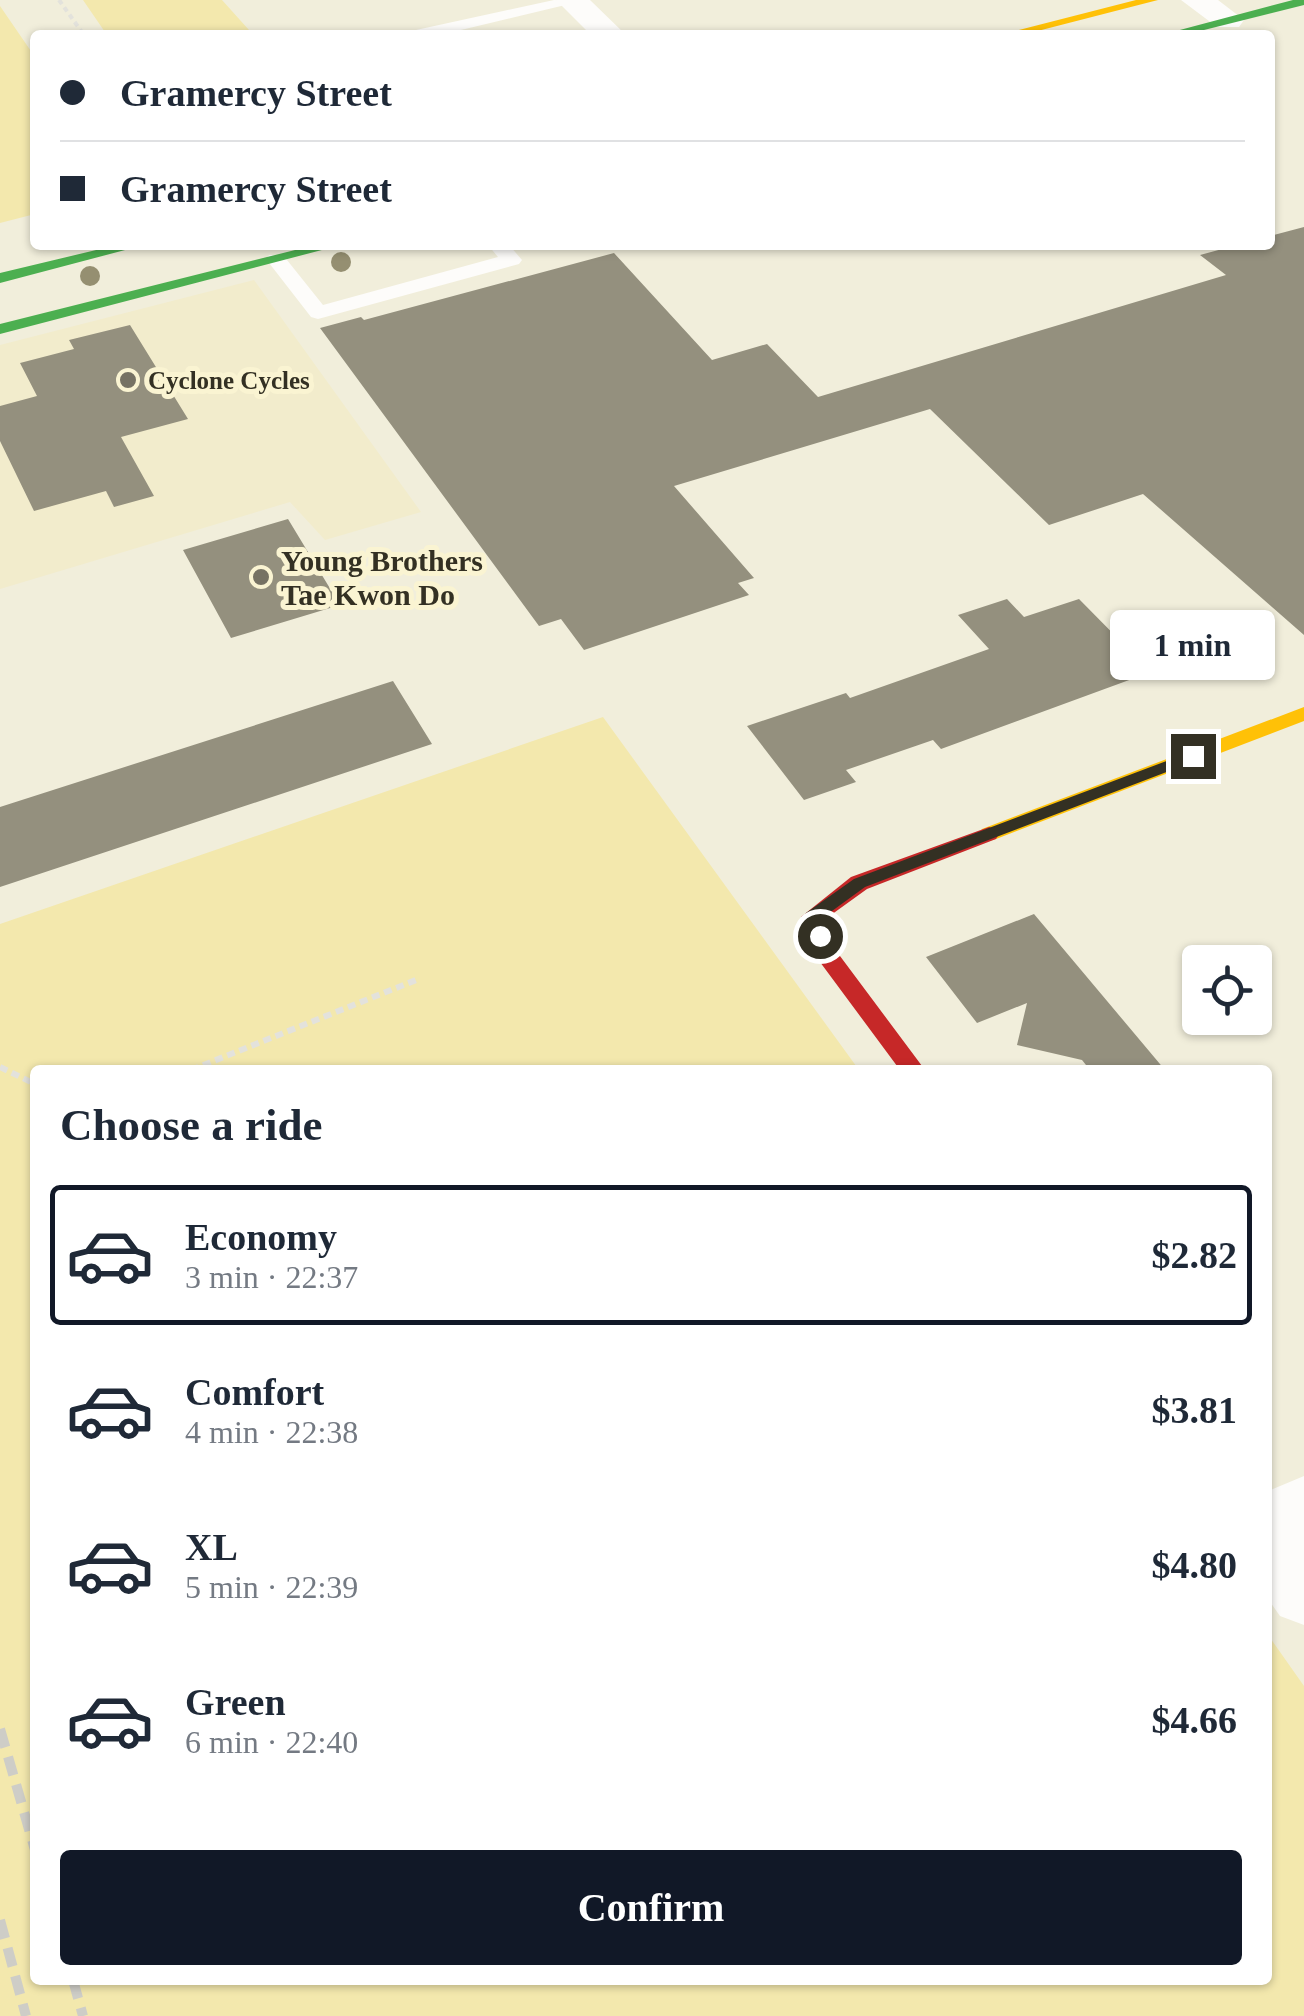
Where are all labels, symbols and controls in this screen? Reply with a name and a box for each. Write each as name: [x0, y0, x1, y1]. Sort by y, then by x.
text: Gramercy Street: [120, 72, 392, 114]
text: Gramercy Street: [120, 168, 392, 210]
place label: Cyclone Cycles: [148, 367, 310, 394]
marker: Cyclone Cycles: [117, 369, 139, 391]
place label: Young Brothers Tae Kwon Do: [281, 544, 483, 611]
marker: Young Brothers Tae Kwon Do: [250, 566, 272, 588]
callout: 1 min: [1110, 611, 1276, 681]
text: 1 min: [1154, 627, 1231, 663]
route end: [1171, 734, 1216, 779]
route start: [798, 914, 843, 959]
map controls: [1182, 945, 1272, 1035]
button: locate: [1182, 945, 1272, 1035]
text: Choose a ride: [60, 1100, 323, 1150]
icon: car: [65, 1210, 155, 1300]
text: Economy: [185, 1216, 337, 1258]
text: $2.82: [1152, 1234, 1237, 1276]
text: 3 min · 22:37: [185, 1259, 358, 1295]
icon: car: [65, 1365, 155, 1455]
text: Comfort: [185, 1371, 324, 1413]
text: $3.81: [1152, 1389, 1237, 1431]
text: 4 min · 22:38: [185, 1414, 358, 1450]
icon: car: [65, 1520, 155, 1610]
text: XL: [185, 1526, 238, 1568]
text: $4.80: [1152, 1544, 1237, 1586]
text: 5 min · 22:39: [185, 1569, 358, 1605]
icon: car: [65, 1675, 155, 1765]
text: Green: [185, 1681, 286, 1723]
text: $4.66: [1152, 1699, 1237, 1741]
text: 6 min · 22:40: [185, 1724, 358, 1760]
button: Confirm: [60, 1850, 1242, 1965]

